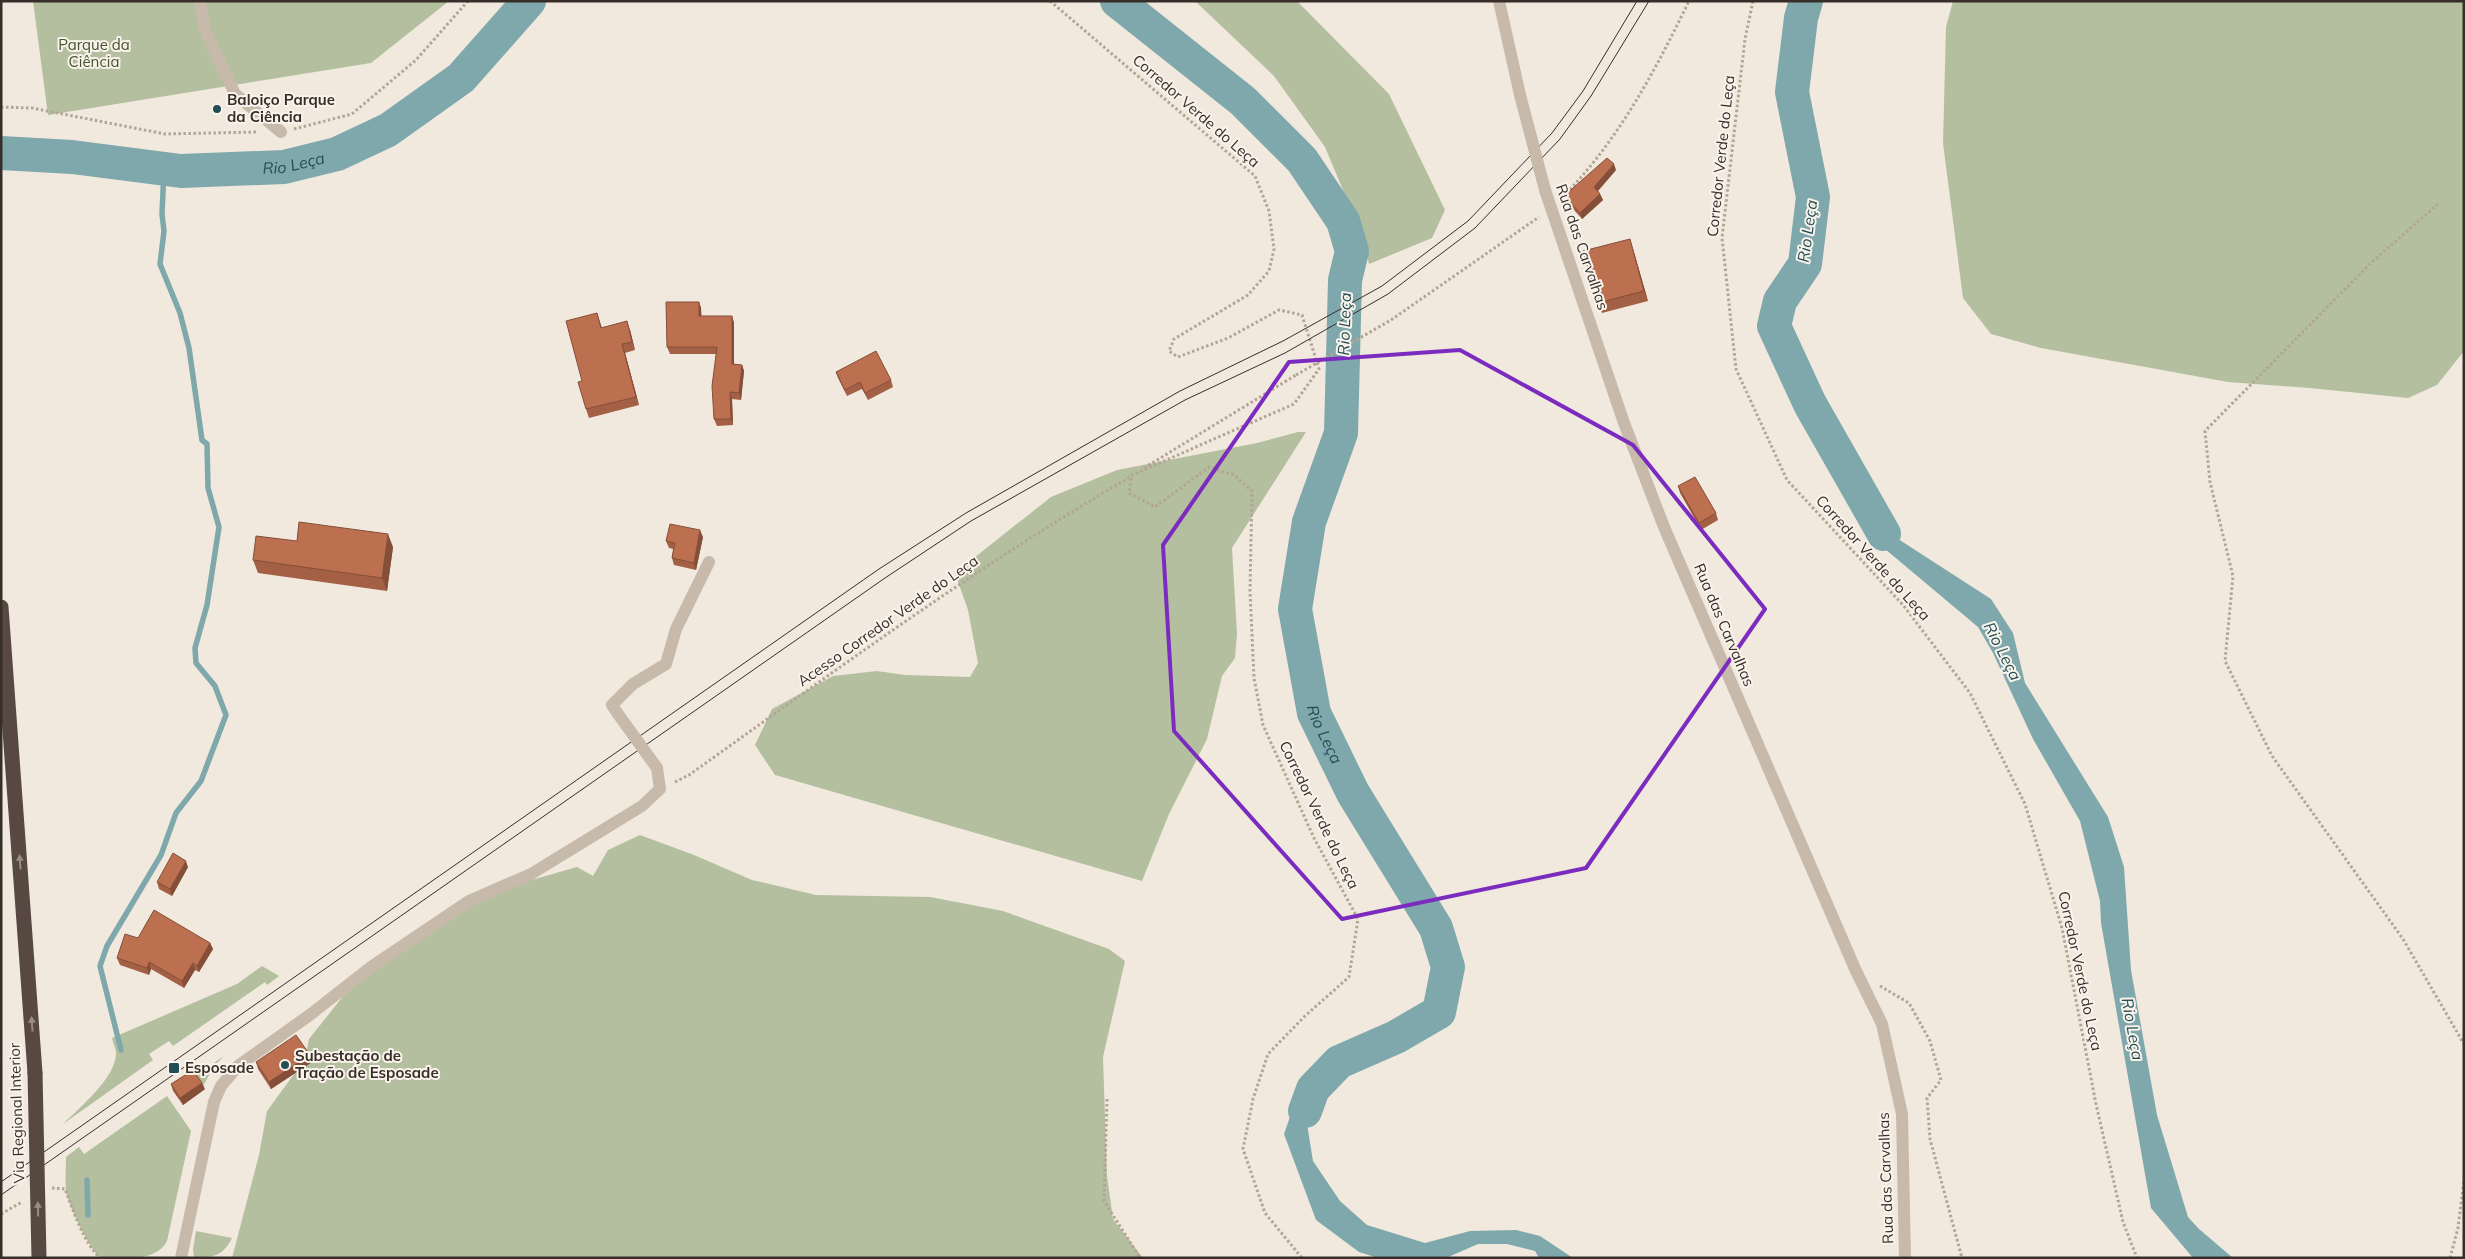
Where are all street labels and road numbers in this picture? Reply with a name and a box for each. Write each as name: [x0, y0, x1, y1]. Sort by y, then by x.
street label: Corredor Verde do Leça: [1129, 50, 1264, 171]
street label: Corredor Verde do Leça: [1703, 74, 1738, 238]
street label: Rua das Carvalhas: [1552, 181, 1613, 312]
street label: Corredor Verde do Leça: [1812, 491, 1935, 624]
street label: Acesso Corredor Verde do Leça: [794, 551, 982, 690]
street label: Rua das Carvalhas: [1690, 560, 1759, 689]
street label: Corredor Verde do Leça: [1275, 738, 1364, 892]
street label: Corredor Verde do Leça: [2054, 889, 2107, 1052]
street label: Via Regional Interior: [5, 1042, 28, 1184]
street label: Rua das Carvalhas: [1874, 1112, 1897, 1244]

